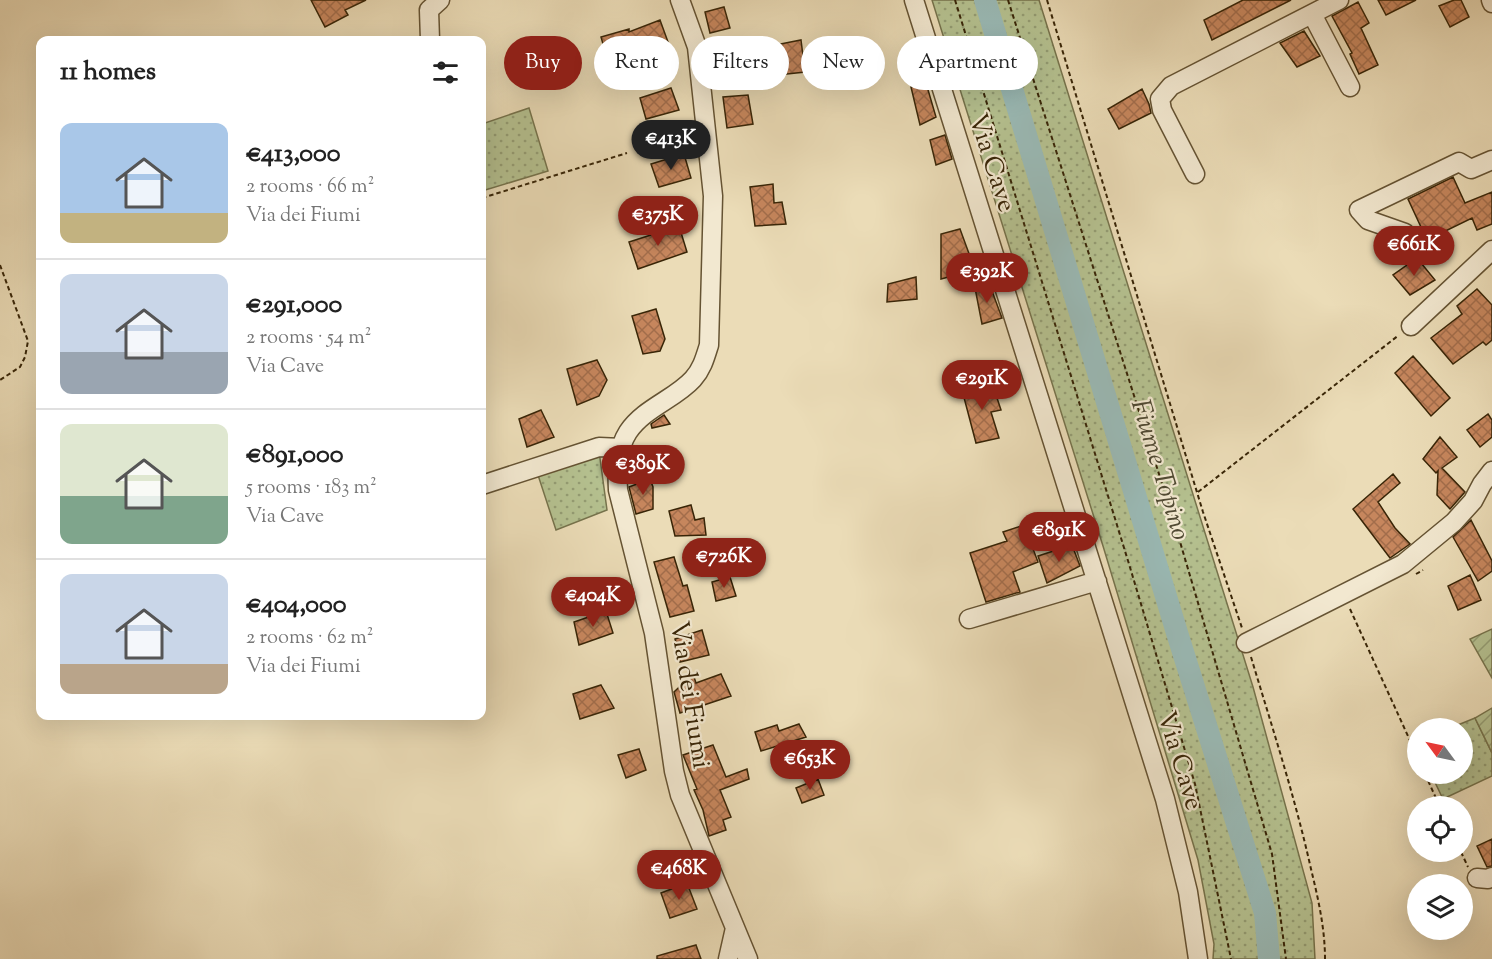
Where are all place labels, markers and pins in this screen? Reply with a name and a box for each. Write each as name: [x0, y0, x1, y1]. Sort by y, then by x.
pin: €413K: [629, 120, 713, 171]
pin: €375K: [616, 196, 700, 247]
pin: €661K: [1372, 226, 1456, 277]
pin: €392K: [945, 253, 1029, 304]
pin: €291K: [940, 360, 1024, 411]
pin: €389K: [601, 445, 685, 496]
pin: €891K: [1017, 512, 1101, 563]
pin: €726K: [682, 538, 766, 589]
pin: €404K: [551, 577, 635, 628]
pin: €653K: [768, 740, 852, 791]
pin: €468K: [637, 850, 721, 901]

